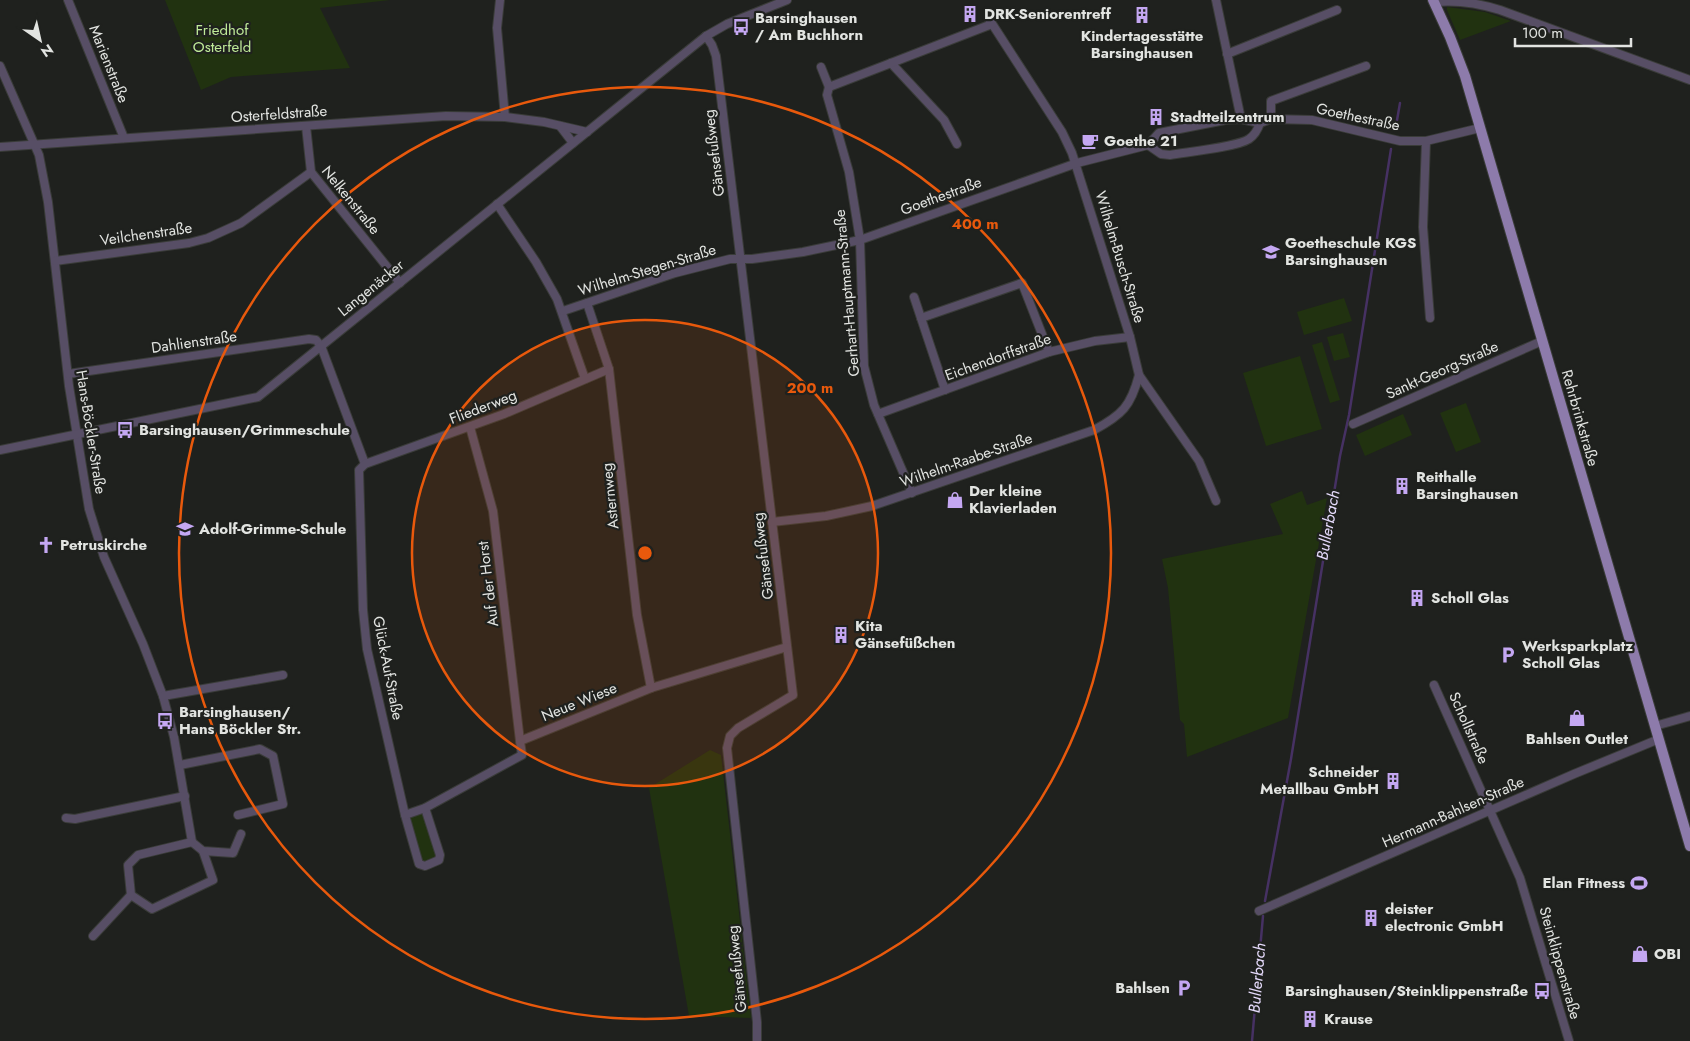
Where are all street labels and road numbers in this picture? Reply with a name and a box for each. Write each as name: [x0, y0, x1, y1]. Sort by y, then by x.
street label: Marienstraße: [83, 22, 135, 106]
street label: Goethestraße: [1314, 97, 1402, 137]
street label: Osterfeldstraße: [230, 100, 328, 128]
street label: Gänsefußweg: [698, 108, 730, 198]
street label: Nelkenstraße: [316, 161, 386, 239]
street label: Goethestraße: [897, 171, 985, 221]
street label: Wilhelm-Busch-Straße: [1089, 188, 1151, 326]
street label: Gerhart-Hauptmann-Straße: [829, 208, 865, 377]
street label: Veilchenstraße: [99, 217, 194, 251]
street label: Wilhelm-Stegen-Straße: [575, 238, 719, 301]
street label: Langenäcker: [333, 254, 410, 322]
street label: Dahlienstraße: [150, 325, 239, 359]
street label: Eichendorffstraße: [942, 328, 1054, 386]
street label: Sankt-Georg-Straße: [1382, 335, 1502, 405]
street label: Rehrbrinkstraße: [1556, 367, 1604, 469]
street label: Hans-Böckler-Straße: [70, 368, 112, 496]
street label: Fliederweg: [446, 384, 520, 430]
street label: Wilhelm-Raabe-Straße: [897, 427, 1035, 493]
street label: Asternweg: [596, 462, 624, 530]
street label: Gänsefußweg: [747, 511, 779, 601]
street label: Auf der Horst: [472, 540, 504, 628]
street label: Glück-Auf-Straße: [367, 614, 409, 722]
street label: Neue Wiese: [538, 677, 620, 727]
street label: Schollstraße: [1443, 689, 1495, 768]
street label: Hermann-Bahlsen-Straße: [1378, 771, 1528, 853]
street label: Steinklippenstraße: [1533, 904, 1587, 1022]
street label: Gänsefußweg: [721, 924, 753, 1014]

